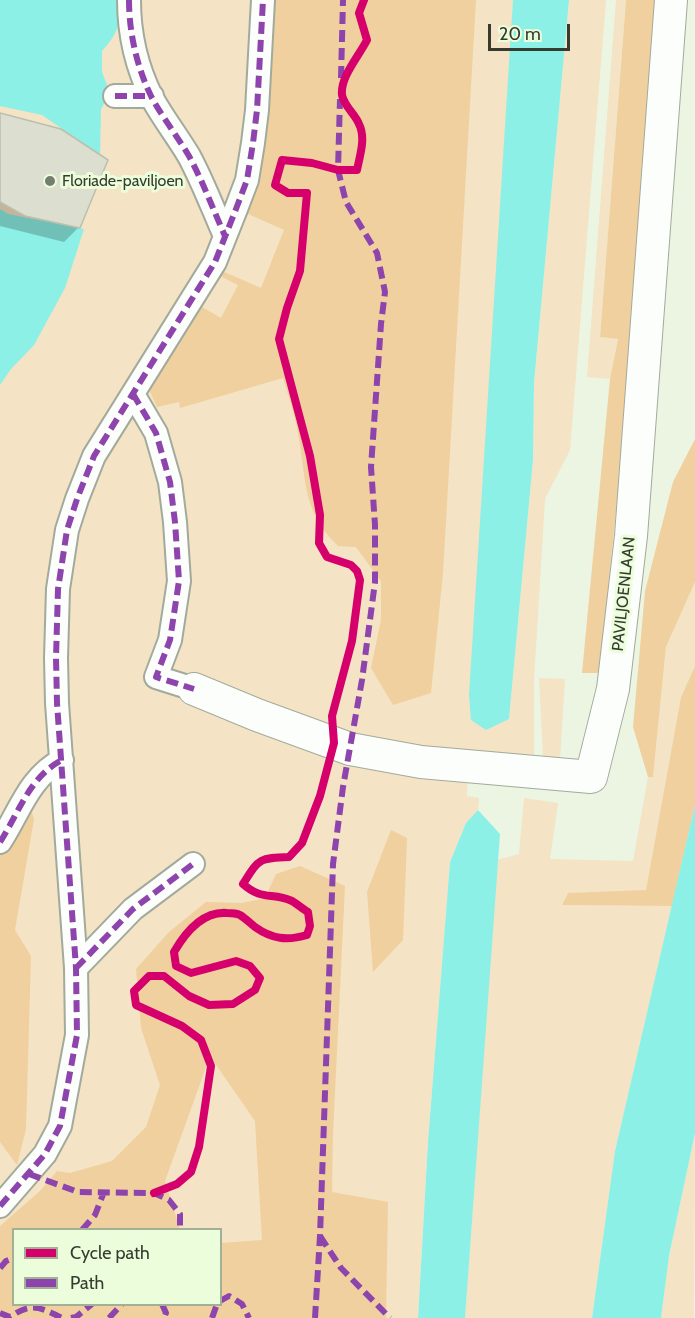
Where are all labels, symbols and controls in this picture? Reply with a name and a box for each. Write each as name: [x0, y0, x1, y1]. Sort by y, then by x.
scale bar: [491, 12, 574, 50]
text: 20 m: [499, 23, 541, 45]
place label: Floriade-paviljoen: [62, 171, 184, 191]
marker: Floriade-paviljoen: [43, 174, 57, 188]
street label: PAVILJOENLAAN: [608, 536, 640, 652]
legend: [12, 1228, 222, 1306]
text: Cycle path: [70, 1242, 150, 1264]
text: Path: [70, 1272, 104, 1294]

